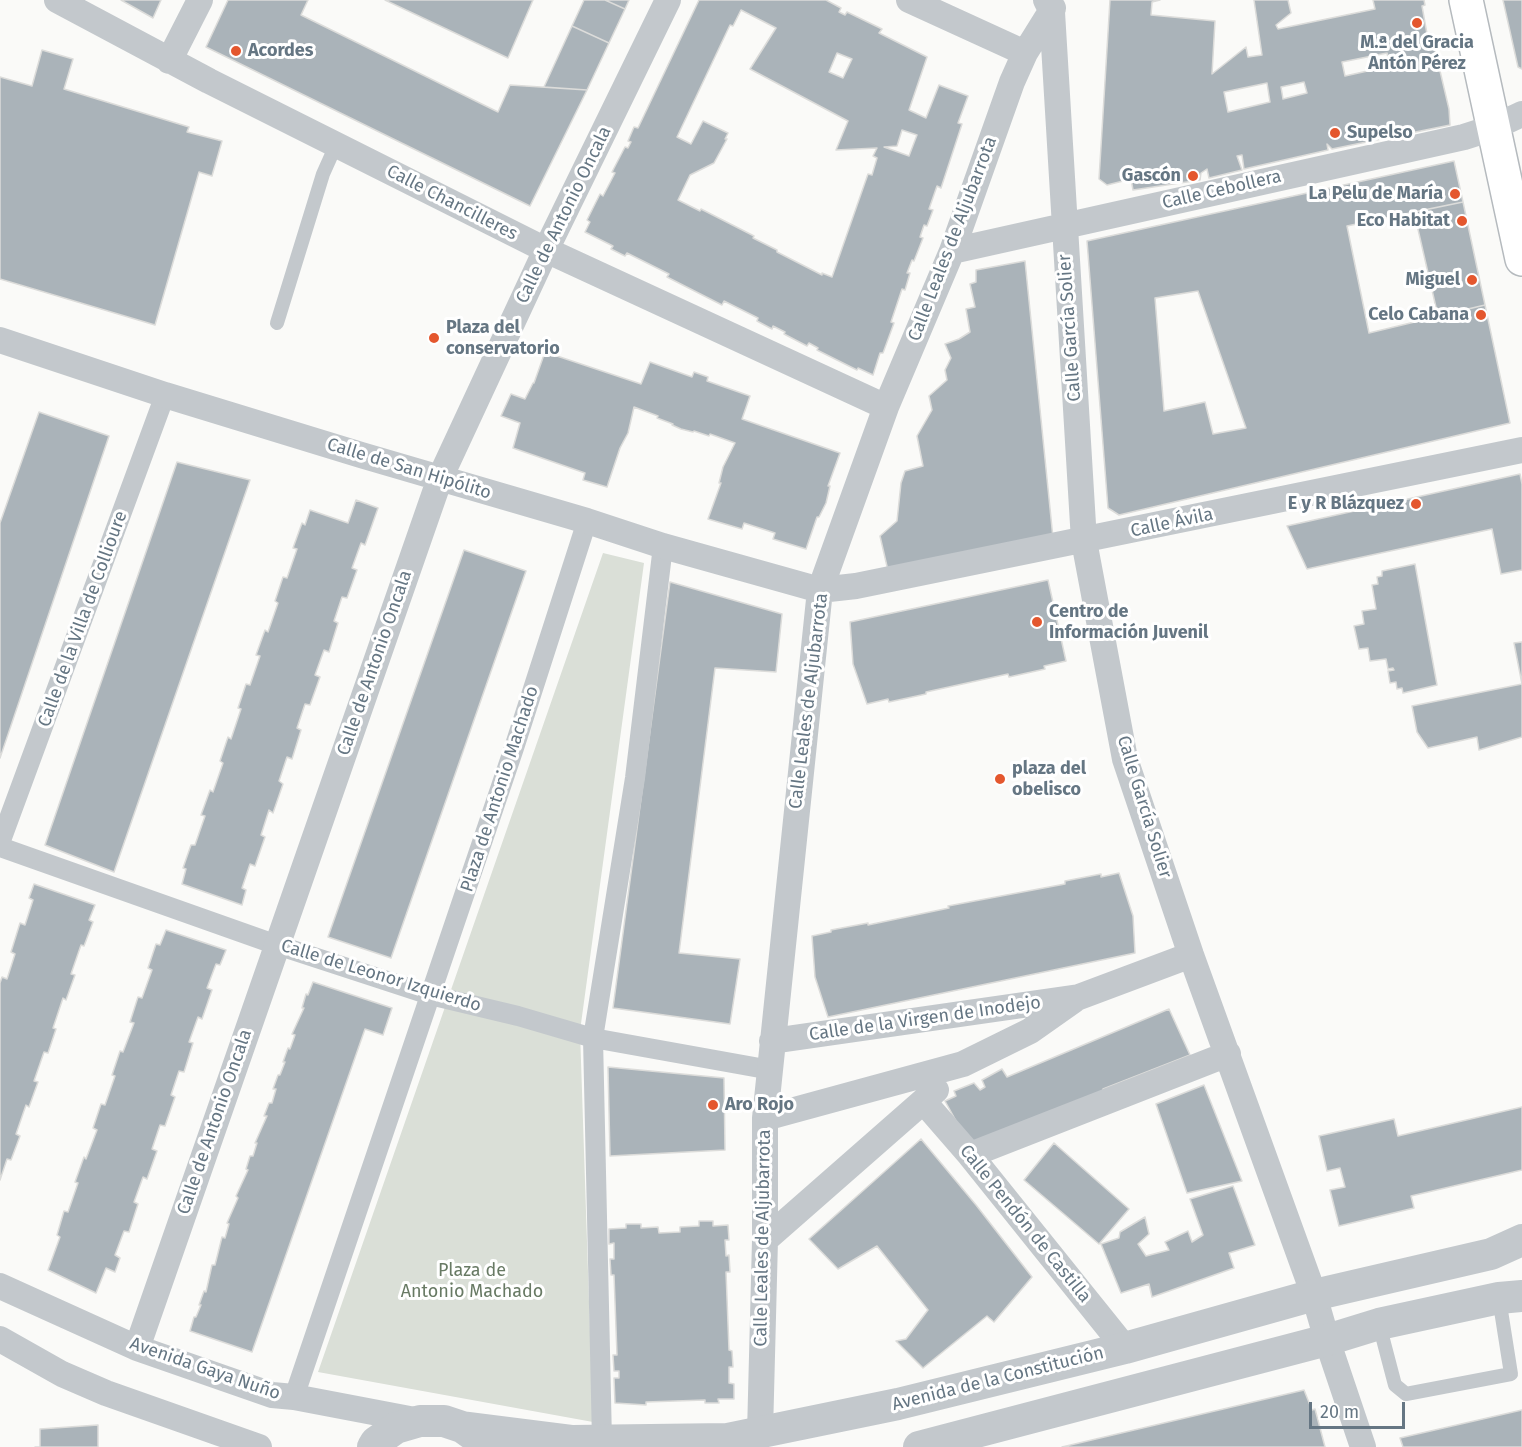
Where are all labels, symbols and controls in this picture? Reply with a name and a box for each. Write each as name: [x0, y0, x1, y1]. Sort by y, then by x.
marker: M.ª del Gracia Antón Pérez: [1410, 16, 1424, 30]
place label: M.ª del Gracia Antón Pérez: [1360, 32, 1474, 74]
place label: Acordes: [248, 40, 314, 62]
marker: Acordes: [229, 44, 243, 58]
place label: Supelso: [1347, 122, 1413, 144]
street label: Calle de Antonio Oncala: [512, 123, 616, 307]
marker: Supelso: [1328, 126, 1342, 140]
street label: Calle Leales de Aljubarrota: [904, 134, 1002, 344]
street label: Calle Chancilleres: [383, 161, 521, 245]
place label: Gascón: [1122, 165, 1181, 187]
street label: Calle Cebollera: [1160, 166, 1284, 214]
marker: Gascón: [1186, 169, 1200, 183]
place label: La Pelu de María: [1309, 183, 1443, 205]
marker: La Pelu de María: [1448, 187, 1462, 201]
place label: Eco Habitat: [1357, 210, 1450, 232]
marker: Eco Habitat: [1455, 214, 1469, 228]
street label: Calle García Solier: [1054, 254, 1086, 402]
place label: Miguel: [1405, 269, 1460, 291]
marker: Miguel: [1465, 273, 1479, 287]
place label: Celo Cabana: [1368, 304, 1469, 326]
marker: Celo Cabana: [1474, 308, 1488, 322]
place label: Plaza del conservatorio: [446, 317, 560, 360]
marker: Plaza del conservatorio: [427, 331, 441, 345]
street label: Calle de San Hipólito: [324, 434, 494, 504]
place label: E y R Blázquez: [1288, 493, 1404, 515]
marker: E y R Blázquez: [1409, 497, 1423, 511]
street label: Calle Ávila: [1129, 504, 1215, 542]
street label: Calle de la Villa de Collioure: [34, 508, 132, 730]
street label: Calle de Antonio Oncala: [333, 568, 417, 758]
street label: Calle Leales de Aljubarrota: [785, 592, 833, 810]
place label: Centro de Información Juvenil: [1049, 601, 1208, 644]
marker: Centro de Información Juvenil: [1030, 615, 1044, 629]
street label: Plaza de Antonio Machado: [456, 683, 544, 895]
street label: Calle García Solier: [1112, 733, 1176, 881]
place label: plaza del obelisco: [1012, 758, 1086, 800]
marker: plaza del obelisco: [993, 772, 1007, 786]
street label: Calle de Leonor Izquierdo: [278, 935, 484, 1017]
street label: Calle de la Virgen de Inodejo: [808, 992, 1042, 1046]
street label: Calle de Antonio Oncala: [173, 1027, 257, 1217]
place label: Aro Rojo: [725, 1094, 794, 1116]
marker: Aro Rojo: [706, 1098, 720, 1112]
street label: Calle Leales de Aljubarrota: [750, 1129, 776, 1347]
street label: Calle Pendón de Castilla: [955, 1141, 1095, 1307]
park label: Plaza de Antonio Machado: [401, 1260, 543, 1302]
street label: Avenida Gaya Nuño: [127, 1333, 283, 1405]
street label: Avenida de la Constitución: [890, 1342, 1106, 1416]
scale bar: [1312, 1390, 1408, 1428]
text: 20 m: [1320, 1401, 1359, 1423]

